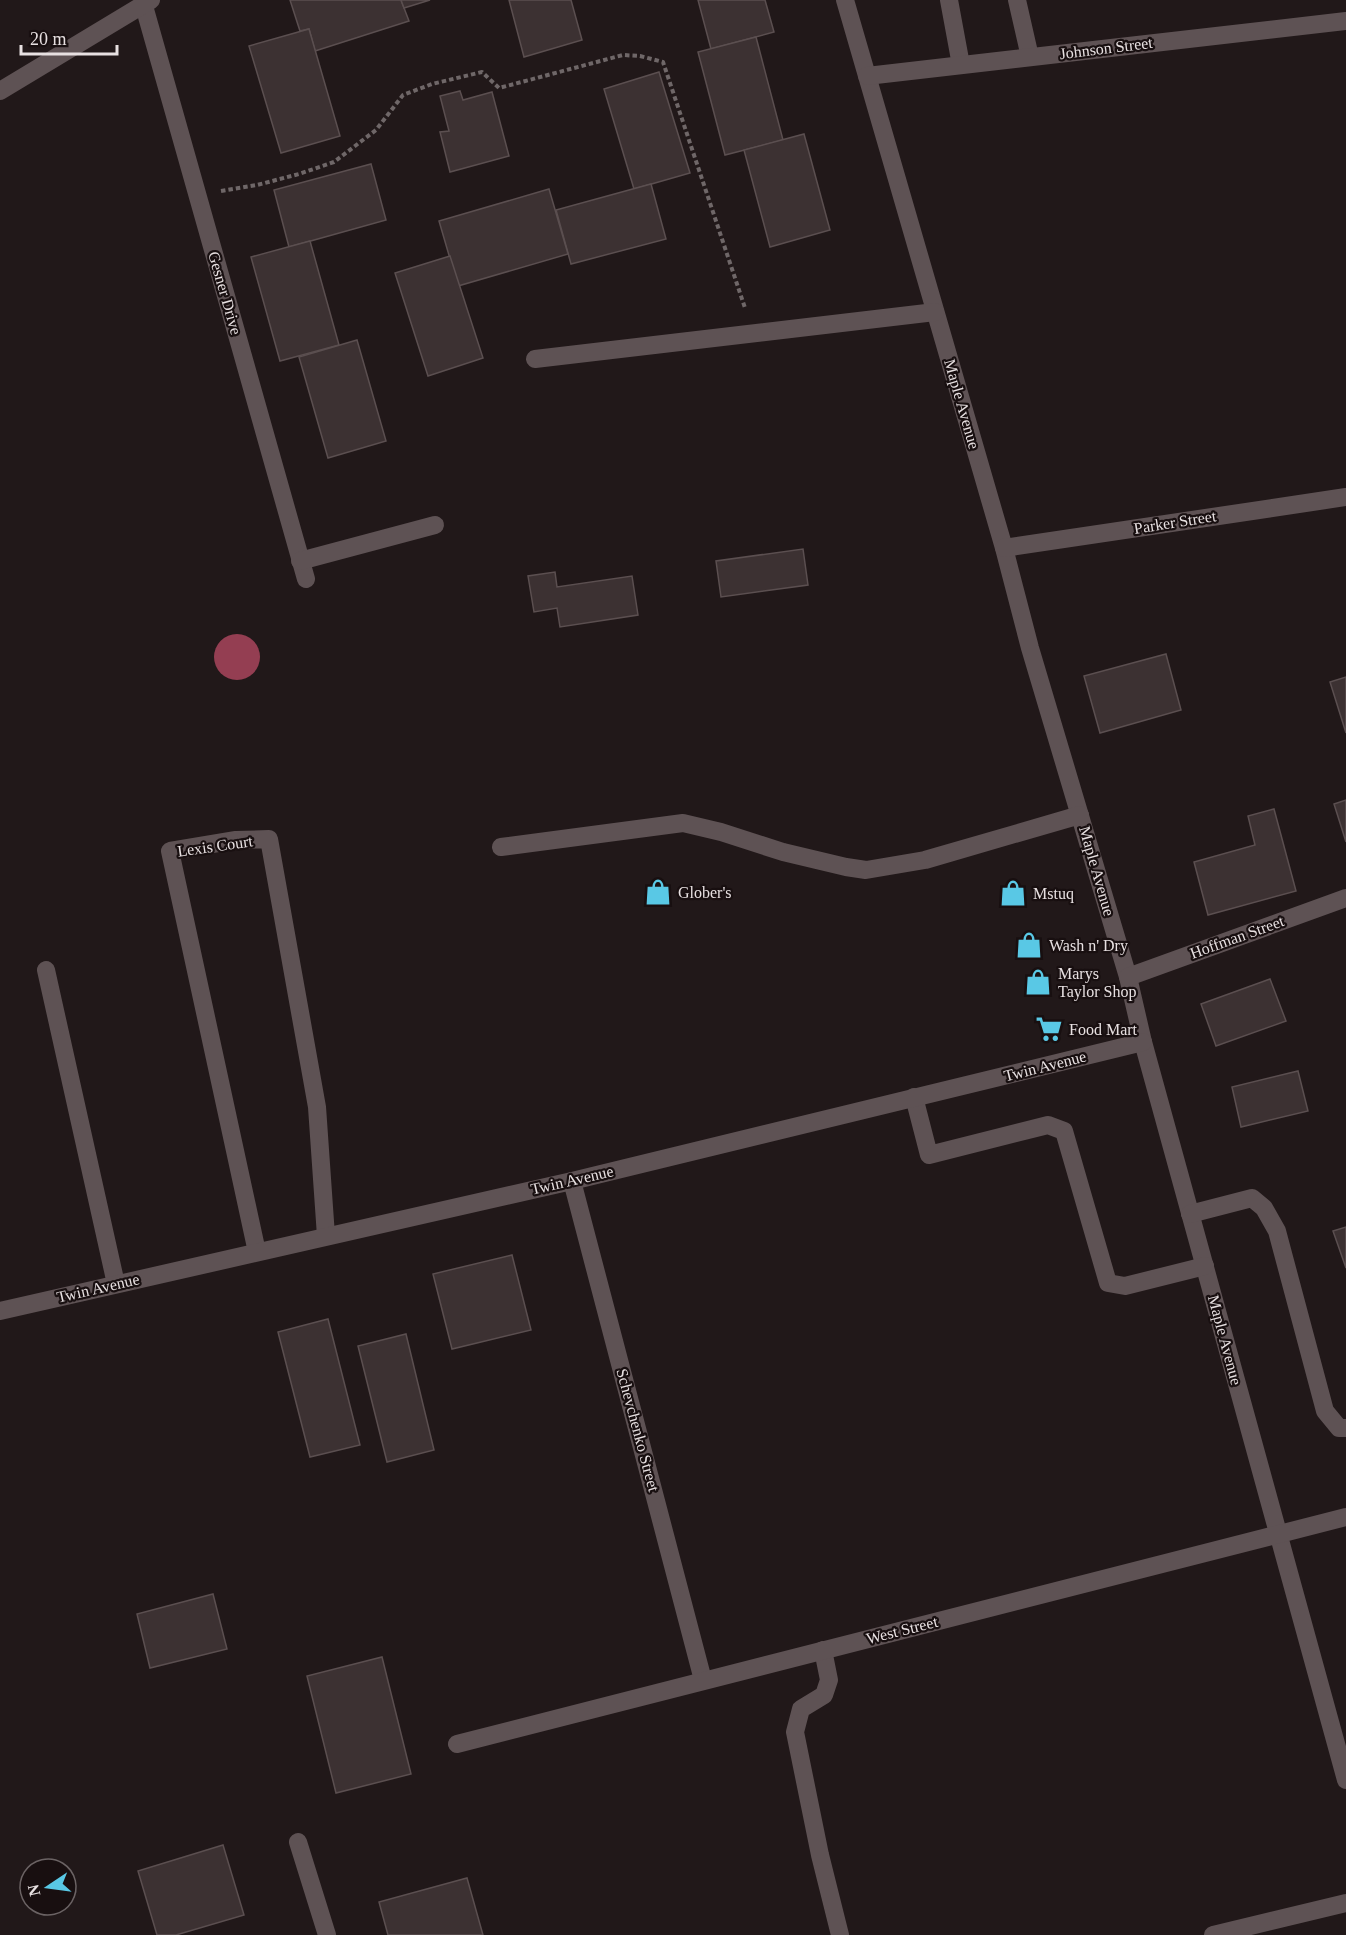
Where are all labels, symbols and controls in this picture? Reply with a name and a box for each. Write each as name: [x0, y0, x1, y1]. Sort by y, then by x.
scale bar: [21, 18, 117, 56]
text: 20 m: [30, 29, 67, 49]
street label: Johnson Street: [1058, 34, 1154, 62]
street label: Gesner Drive: [205, 249, 245, 337]
street label: Maple Avenue: [940, 357, 983, 451]
street label: Parker Street: [1133, 507, 1218, 537]
street label: Maple Avenue: [1075, 824, 1118, 918]
street label: Lexis Court: [176, 832, 254, 860]
shop icon: Glober's: [643, 877, 673, 907]
shop icon: Mstuq: [998, 878, 1028, 908]
place label: Glober's: [678, 884, 732, 901]
place label: Mstuq: [1033, 885, 1074, 903]
street label: Hoffman Street: [1188, 912, 1287, 962]
shop icon: Wash n' Dry: [1014, 930, 1044, 960]
place label: Wash n' Dry: [1049, 937, 1128, 955]
place label: Marys Taylor Shop: [1058, 965, 1136, 1001]
shop icon: Marys Taylor Shop: [1023, 967, 1053, 997]
supermarket icon: Food Mart: [1034, 1014, 1064, 1044]
place label: Food Mart: [1069, 1021, 1138, 1038]
street label: Twin Avenue: [1002, 1048, 1088, 1084]
street label: Twin Avenue: [529, 1162, 615, 1198]
street label: Twin Avenue: [55, 1270, 141, 1306]
street label: Maple Avenue: [1204, 1293, 1245, 1387]
street label: Schevchenko Street: [613, 1367, 663, 1494]
street label: West Street: [865, 1613, 940, 1647]
north arrow: [18, 1857, 78, 1917]
text: N: [24, 1882, 43, 1898]

